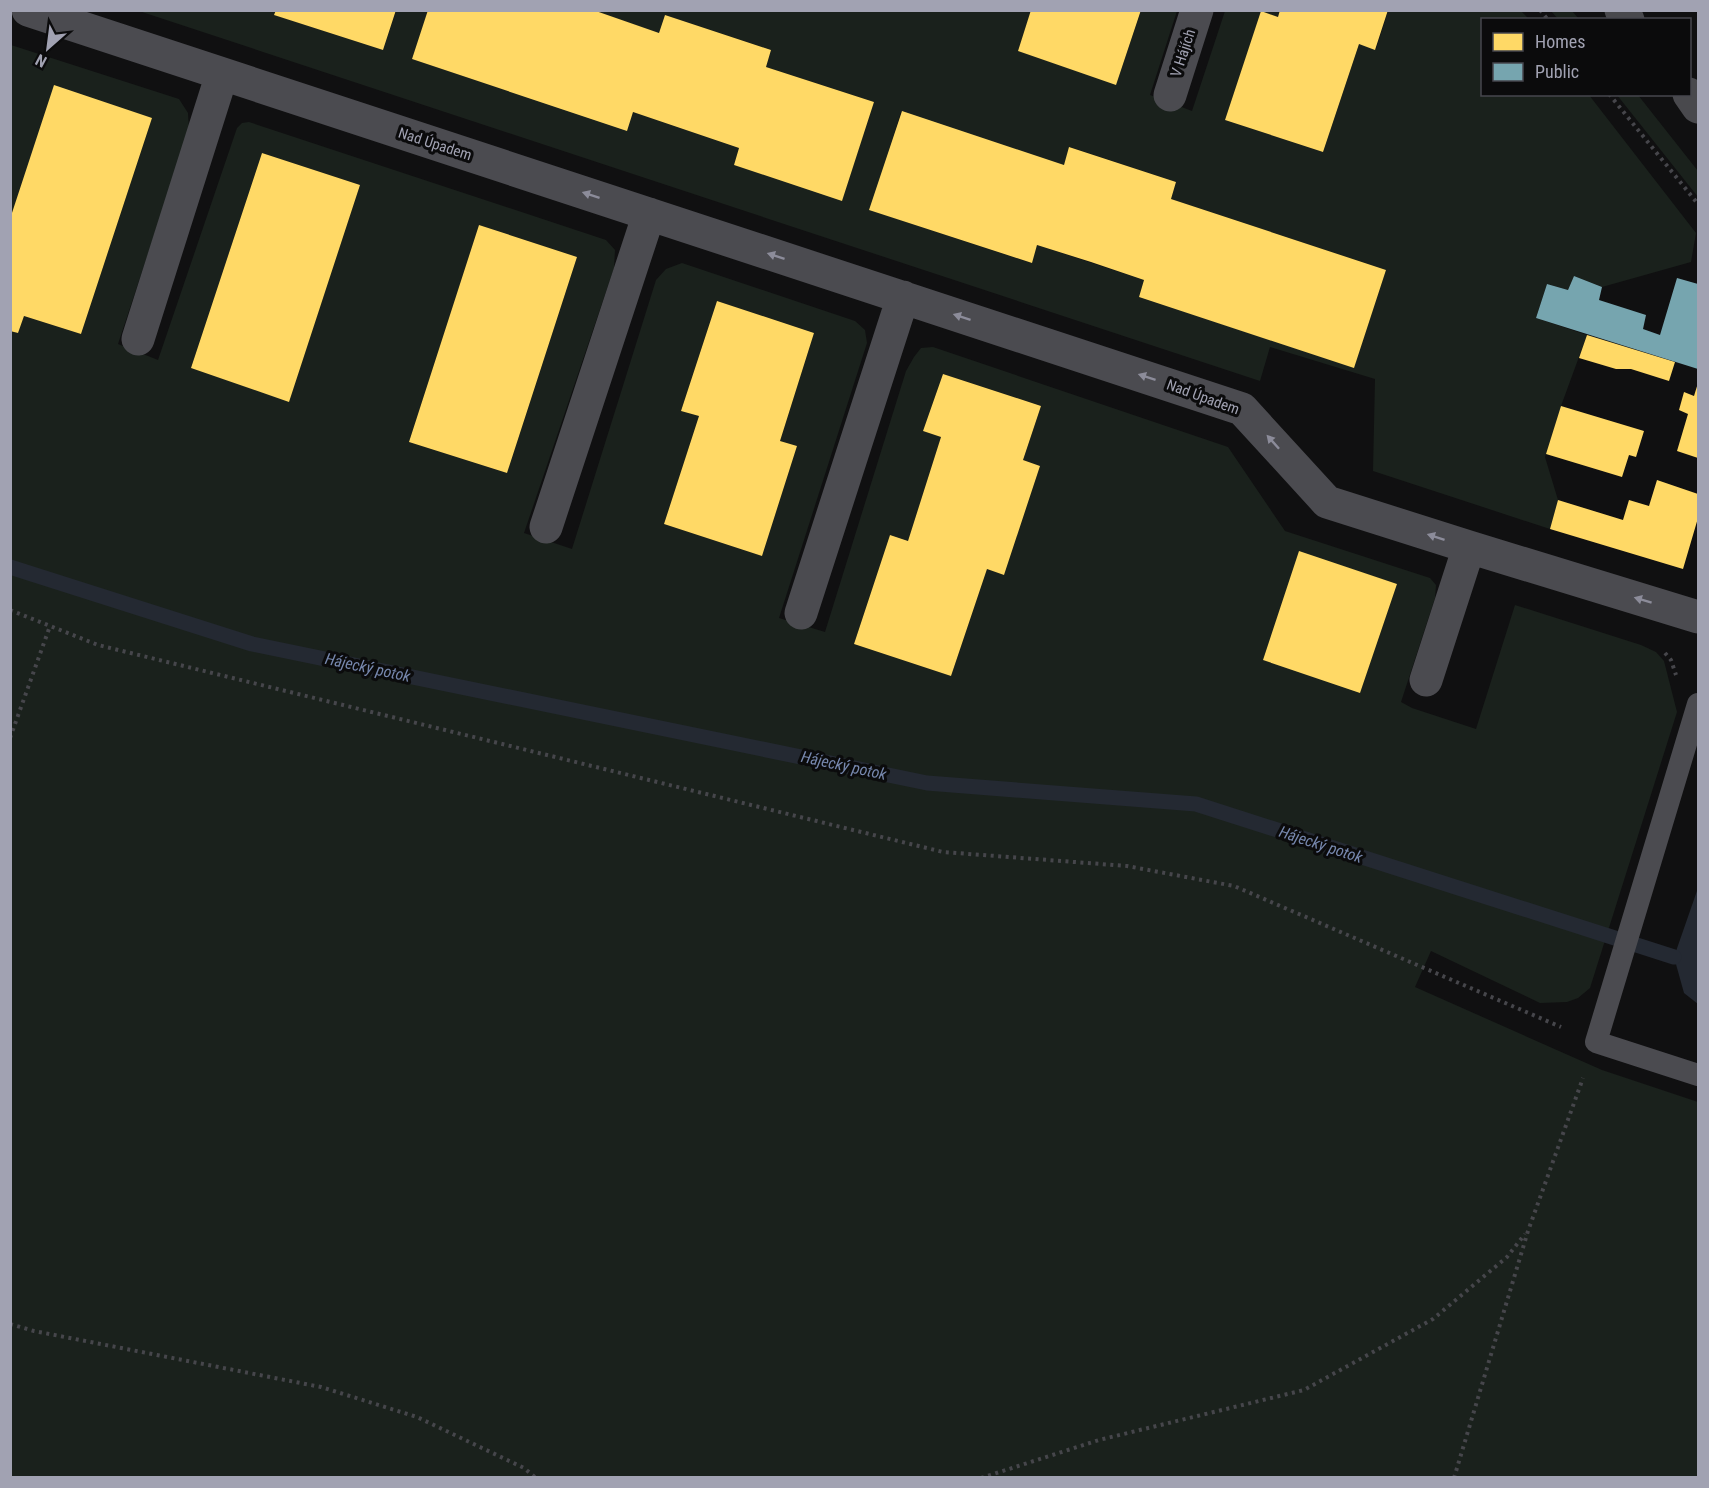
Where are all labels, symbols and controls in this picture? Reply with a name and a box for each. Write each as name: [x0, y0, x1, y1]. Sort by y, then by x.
north arrow: [18, 18, 78, 78]
legend: [1481, 18, 1691, 96]
street label: V Hájích: [1167, 27, 1199, 79]
text: Homes: [1535, 31, 1585, 52]
text: N: [32, 50, 50, 71]
text: Public: [1535, 61, 1579, 82]
street label: Nad Úpadem: [396, 124, 474, 164]
one-way arrow: [582, 190, 600, 199]
one-way arrow: [767, 251, 785, 260]
one-way arrow: [953, 311, 971, 321]
one-way arrow: [1138, 372, 1156, 382]
street label: Nad Úpadem: [1164, 376, 1242, 418]
one-way arrow: [1266, 435, 1280, 450]
one-way arrow: [1427, 532, 1445, 541]
one-way arrow: [1633, 595, 1651, 604]
water label: Hájecký potok: [323, 649, 413, 686]
water label: Hájecký potok: [799, 747, 889, 784]
water label: Hájecký potok: [1277, 822, 1366, 867]

